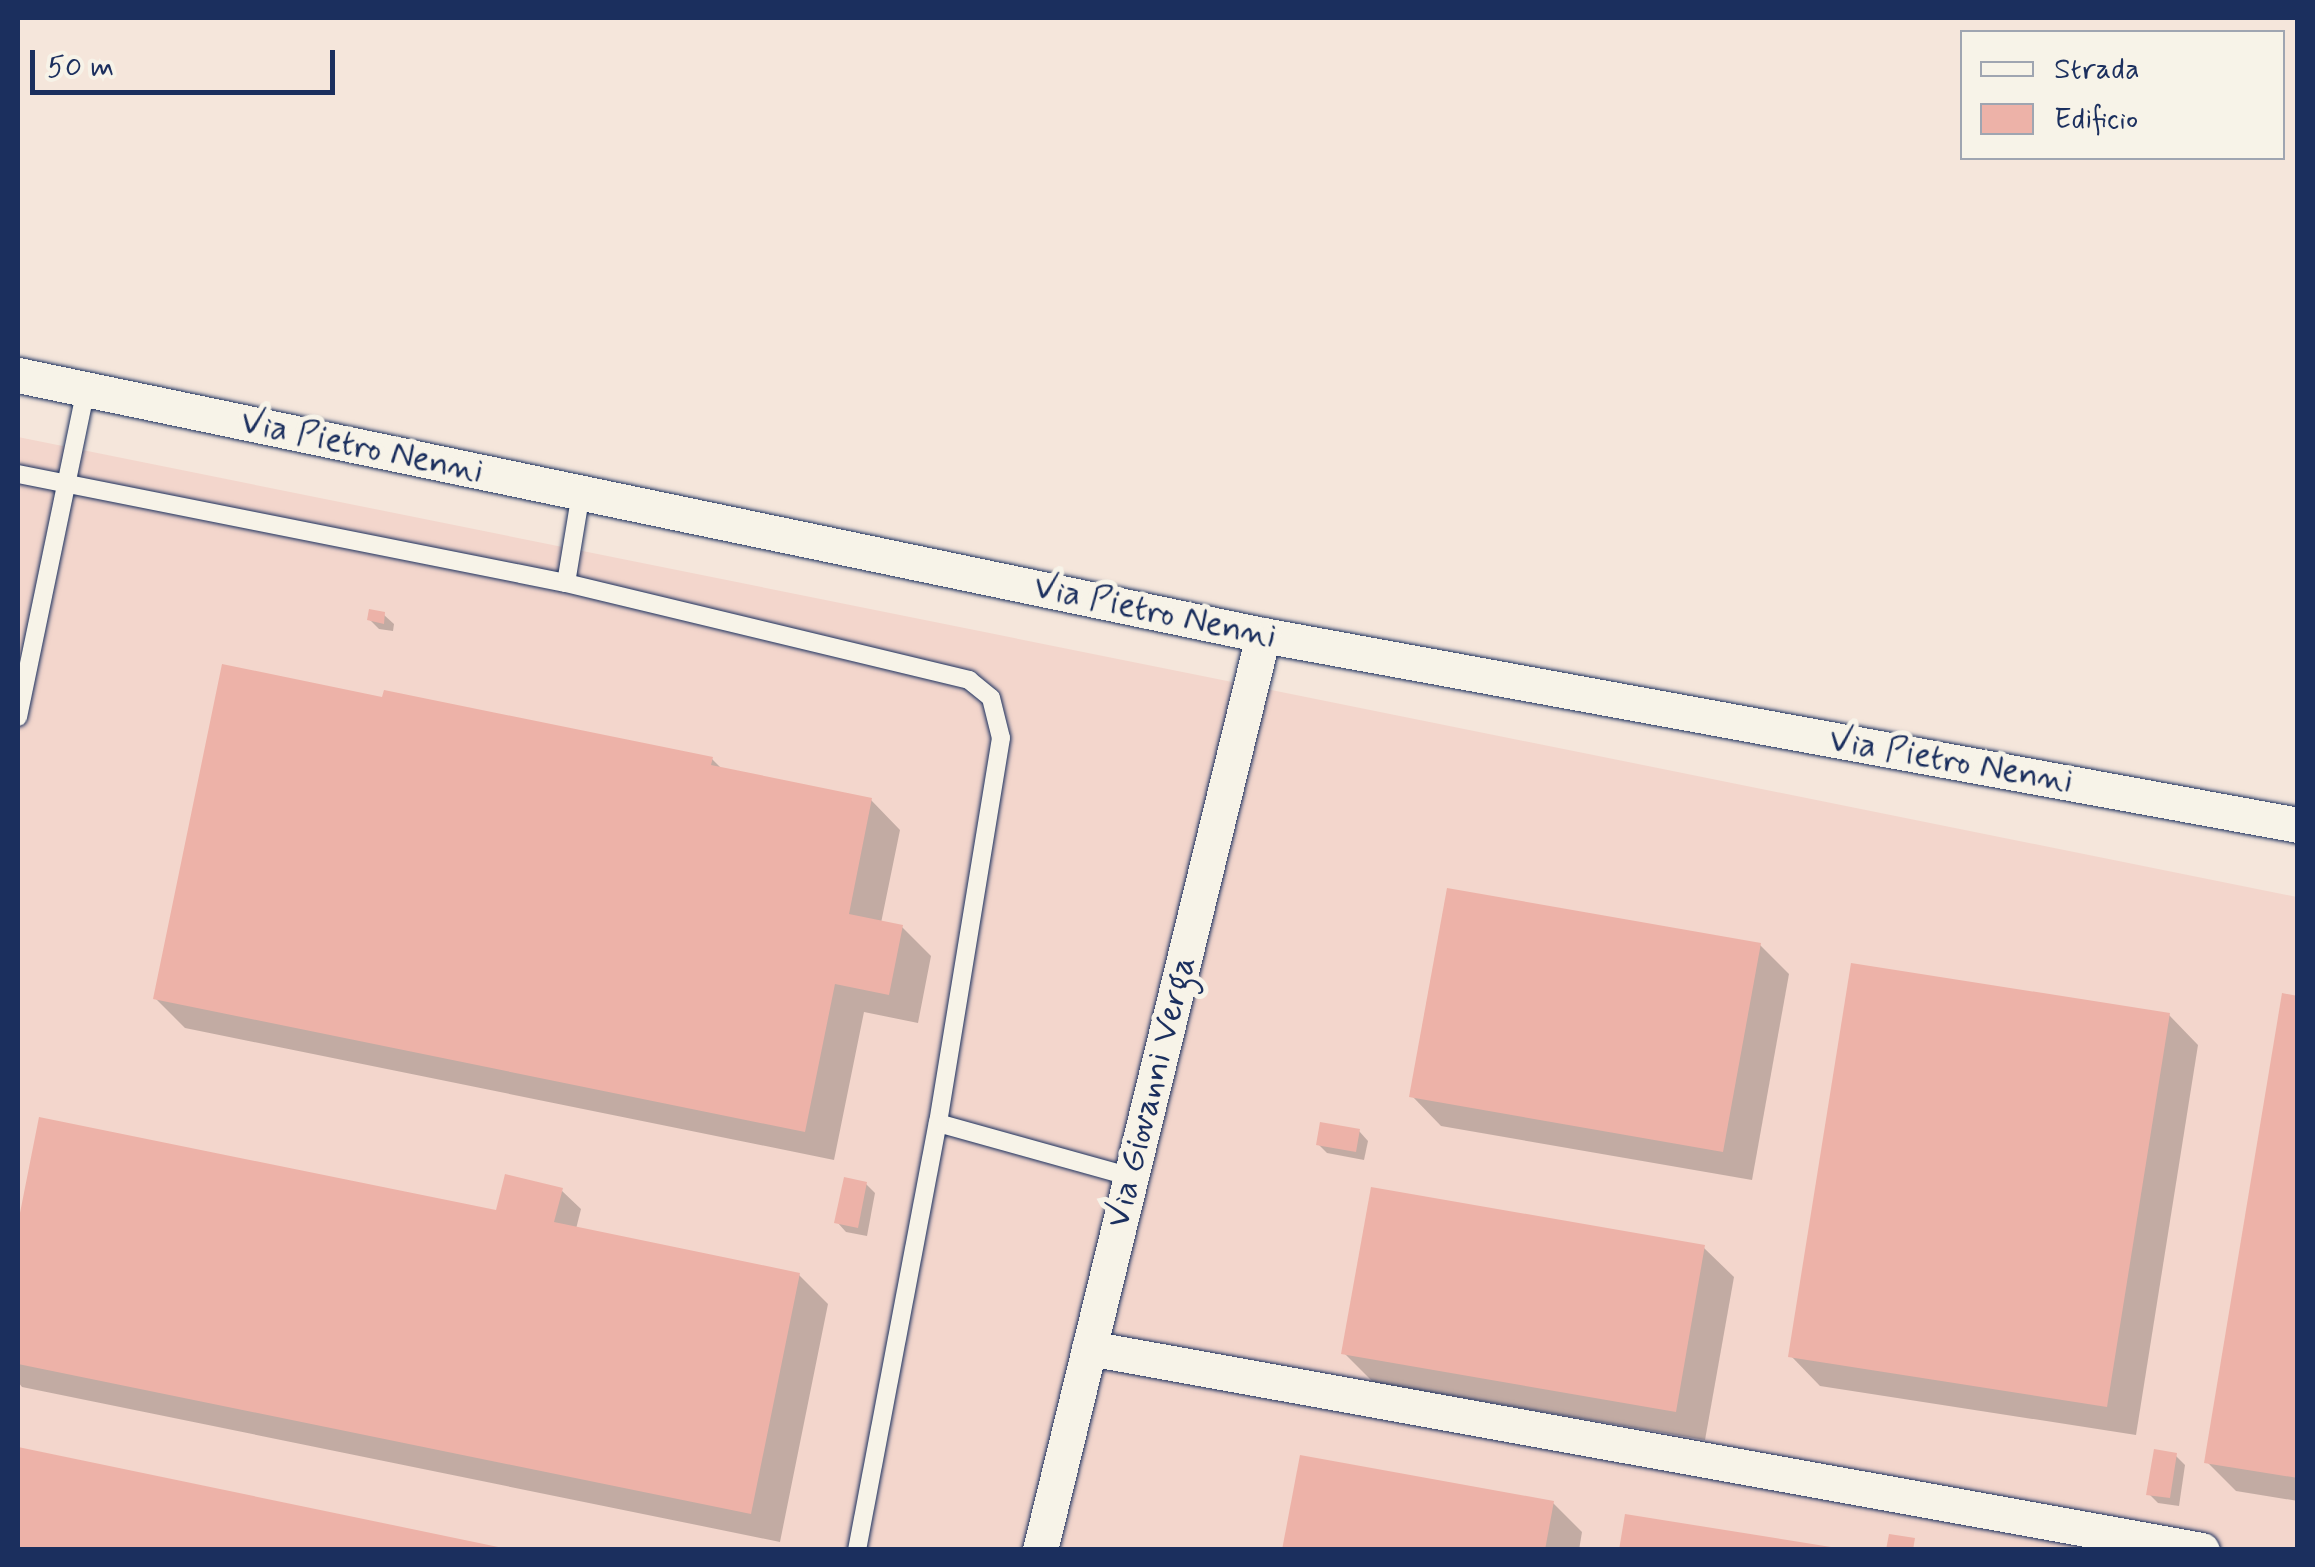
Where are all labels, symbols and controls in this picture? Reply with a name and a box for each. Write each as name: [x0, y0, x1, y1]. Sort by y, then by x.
scale bar: [35, 30, 340, 92]
legend: [1960, 30, 2285, 160]
text: 50 m: [47, 48, 114, 87]
text: Strada: [2054, 50, 2140, 89]
text: Edificio: [2054, 100, 2138, 139]
street label: Via Pietro Nenni: [238, 401, 486, 493]
street label: Via Pietro Nenni: [1031, 566, 1279, 658]
street label: Via Pietro Nenni: [1827, 719, 2075, 803]
street label: Via Giovanni Verga: [1097, 953, 1205, 1231]

